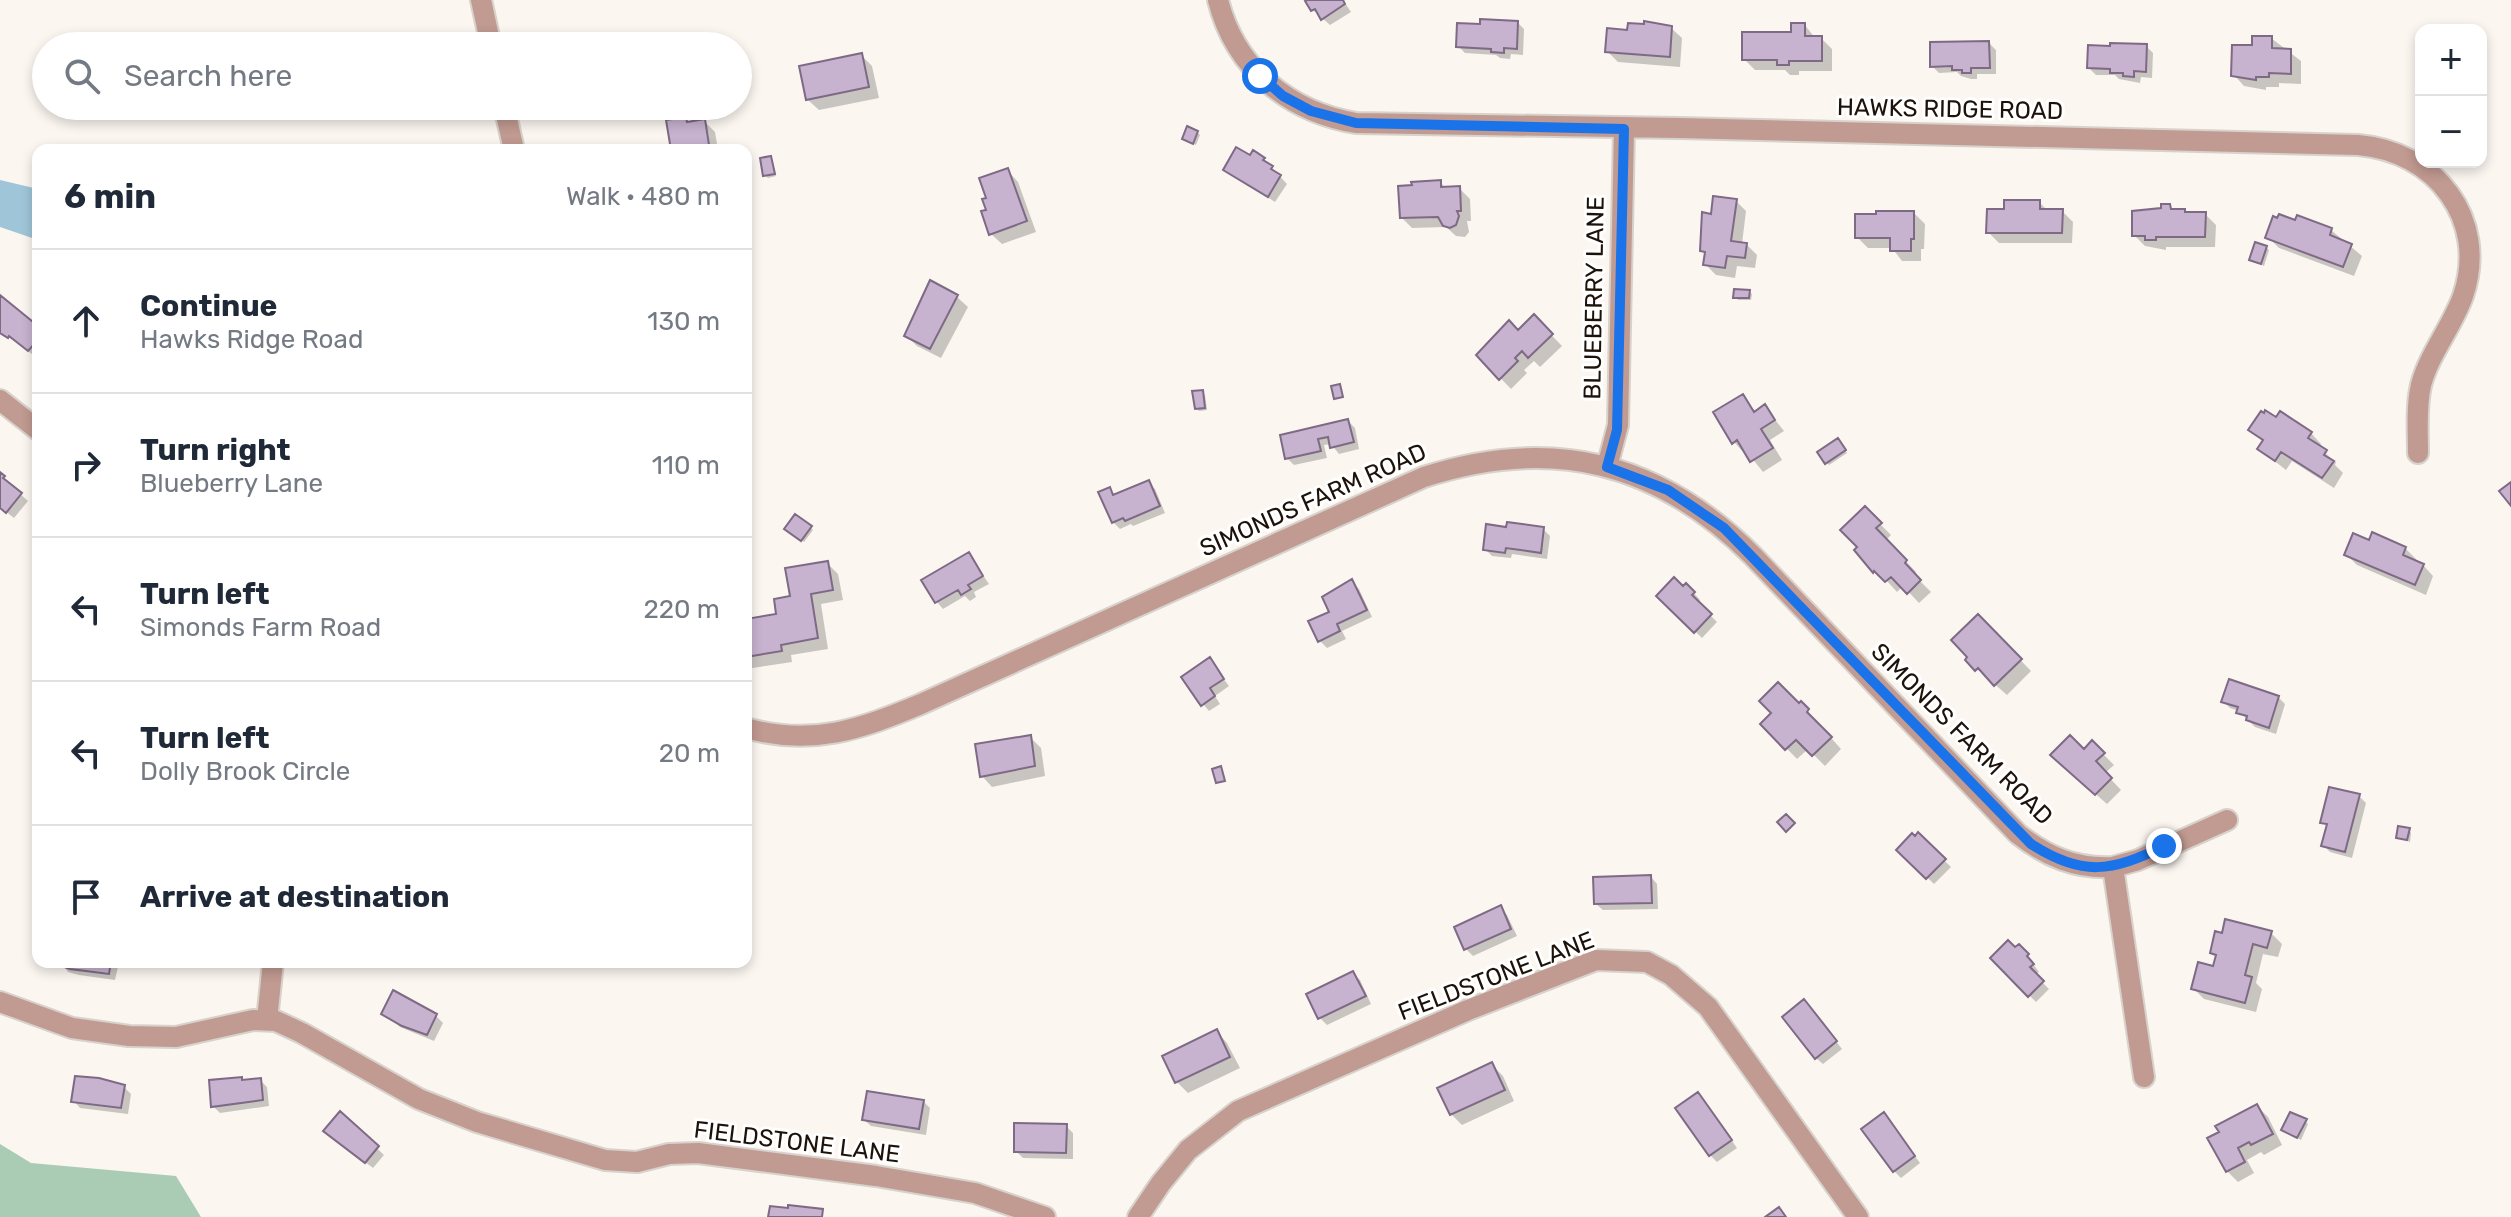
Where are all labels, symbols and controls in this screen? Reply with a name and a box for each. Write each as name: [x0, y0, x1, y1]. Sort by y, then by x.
map controls: [2415, 24, 2487, 168]
button: +: [2415, 24, 2487, 96]
search box: [32, 32, 752, 120]
icon: search: [60, 54, 104, 98]
text: Search here: [124, 58, 292, 94]
route start: [1242, 58, 1278, 94]
street label: HAWKS RIDGE ROAD: [1837, 93, 2063, 125]
button: −: [2415, 96, 2487, 168]
text: 6 min: [64, 176, 156, 217]
text: Walk · 480 m: [566, 181, 720, 212]
street label: BLUEBERRY LANE: [1578, 196, 1610, 400]
text: Continue: [140, 288, 277, 324]
icon: ahead: [64, 299, 108, 343]
text: 130 m: [647, 306, 720, 337]
text: Hawks Ridge Road: [140, 324, 363, 355]
text: Turn right: [140, 432, 291, 468]
street label: SIMONDS FARM ROAD: [1195, 437, 1431, 563]
icon: right: [64, 443, 108, 487]
text: 110 m: [652, 450, 720, 481]
text: Blueberry Lane: [140, 468, 323, 499]
text: Turn left: [140, 576, 270, 612]
icon: left: [64, 587, 108, 631]
text: 220 m: [643, 594, 720, 625]
text: Simonds Farm Road: [140, 612, 381, 643]
street label: SIMONDS FARM ROAD: [1866, 638, 2058, 830]
text: Turn left: [140, 720, 270, 756]
icon: left: [64, 731, 108, 775]
text: 20 m: [659, 738, 720, 769]
text: Dolly Brook Circle: [140, 756, 350, 787]
route end: [2146, 828, 2182, 864]
icon: arrive: [64, 875, 108, 919]
text: Arrive at destination: [140, 879, 450, 915]
street label: FIELDSTONE LANE: [1394, 926, 1598, 1026]
street label: FIELDSTONE LANE: [692, 1115, 902, 1169]

